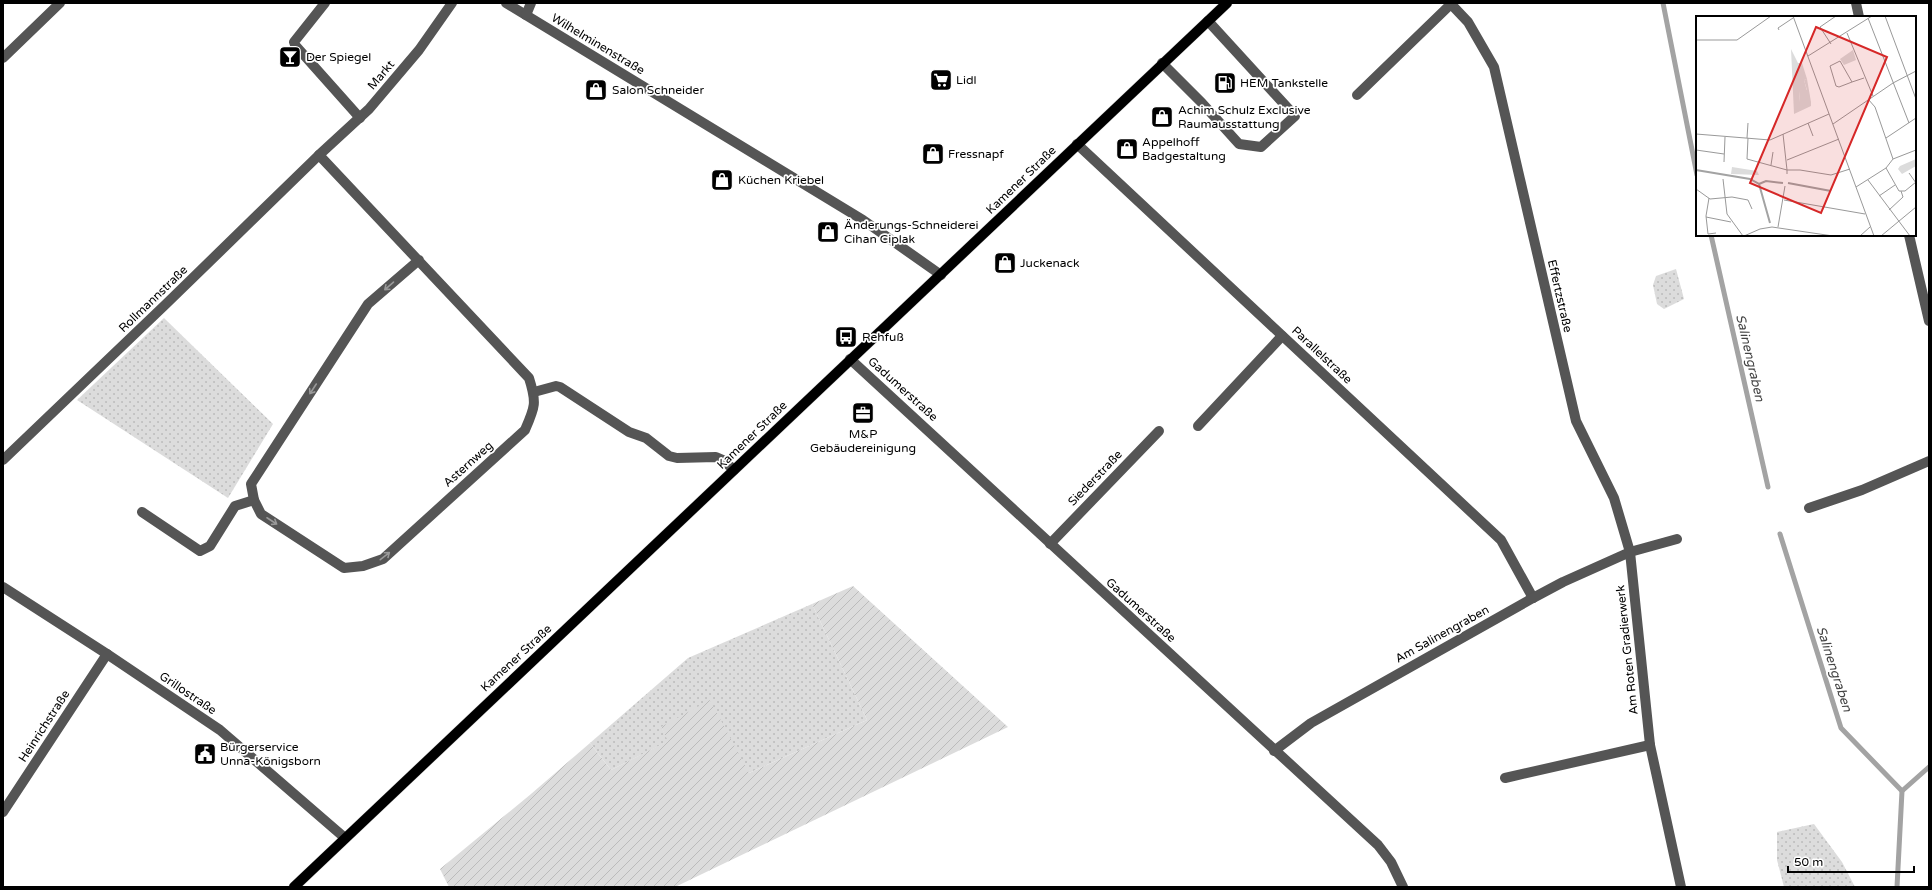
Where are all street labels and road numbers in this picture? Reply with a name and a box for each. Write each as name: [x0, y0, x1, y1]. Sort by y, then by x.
street label: Wilhelminenstraße: [549, 11, 647, 77]
street label: Markt: [365, 57, 398, 93]
street label: Kamener Straße: [983, 143, 1059, 217]
street label: Effertzstraße: [1545, 258, 1575, 334]
street label: Rollmannstraße: [116, 263, 190, 335]
street label: Parallelstraße: [1289, 324, 1355, 387]
street label: Gadumerstraße: [865, 354, 941, 424]
street label: Kamener Straße: [714, 398, 790, 472]
street label: Asternweg: [440, 438, 496, 490]
street label: Siederstraße: [1065, 447, 1125, 509]
street label: Gadumerstraße: [1103, 575, 1179, 645]
street label: Am Roten Gradierwerk: [1613, 584, 1641, 715]
street label: Am Salinengraben: [1393, 602, 1491, 666]
street label: Kamener Straße: [478, 622, 554, 694]
street label: Grillostraße: [157, 669, 219, 717]
street label: Heinrichstraße: [16, 687, 73, 765]

